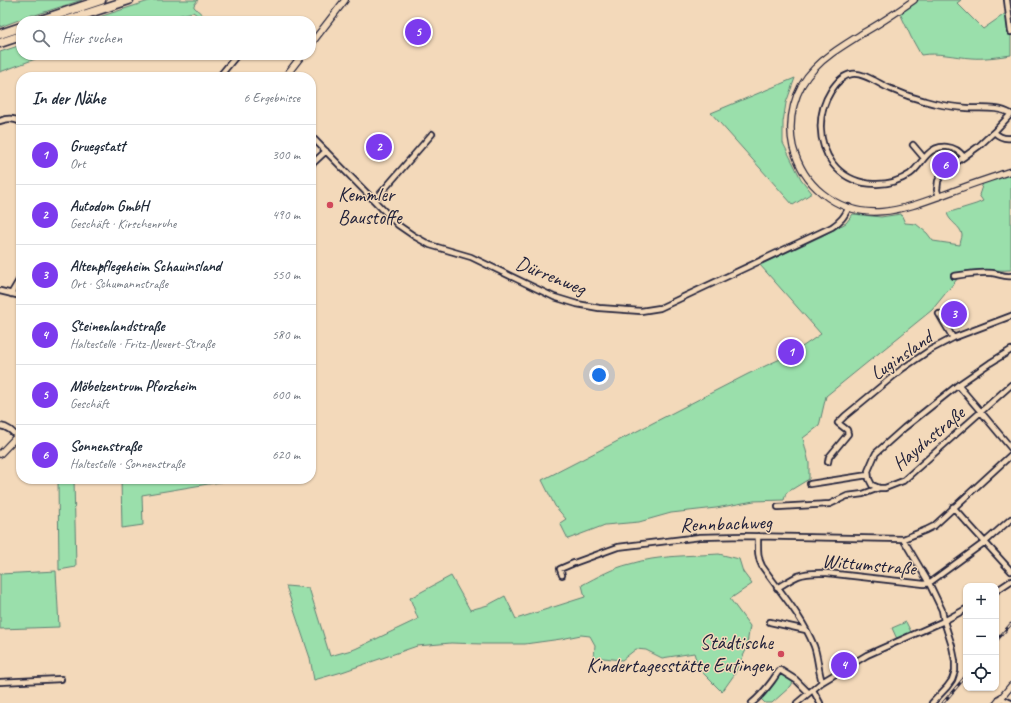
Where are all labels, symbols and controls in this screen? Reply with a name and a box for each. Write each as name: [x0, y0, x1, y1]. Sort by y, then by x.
search box: [16, 16, 316, 60]
pin: 5: [405, 17, 431, 47]
icon: search: [30, 27, 52, 49]
text: Hier suchen: [62, 29, 122, 48]
text: In der Nähe: [32, 88, 105, 109]
text: 6 Ergebnisse: [244, 90, 300, 106]
pin: 2: [366, 132, 392, 162]
text: Gruegstatt: [70, 137, 125, 156]
text: 1: [42, 147, 48, 163]
text: 300 m: [272, 147, 300, 163]
pin: 6: [932, 150, 958, 180]
text: Ort: [70, 156, 85, 172]
place label: Kemmler Baustoffe: [338, 182, 403, 230]
text: Autodom GmbH: [70, 197, 148, 216]
marker: Kemmler Baustoffe: [325, 200, 335, 210]
text: 2: [42, 207, 48, 223]
text: 490 m: [272, 207, 300, 223]
text: Geschäft · Kirschenruhe: [70, 216, 176, 232]
street label: Dürrenweg: [512, 250, 591, 301]
text: Altenpflegeheim Schauinsland: [70, 257, 221, 276]
text: 3: [42, 267, 48, 283]
text: 550 m: [272, 267, 300, 283]
text: Ort · Schumannstraße: [70, 276, 168, 292]
pin: 3: [941, 299, 967, 329]
text: Steinenlandstraße: [70, 317, 164, 336]
street label: Luginsland: [865, 323, 940, 386]
text: 4: [42, 327, 48, 343]
text: 580 m: [272, 327, 300, 343]
text: Haltestelle · Fritz-Neuert-Straße: [70, 336, 215, 352]
pin: 1: [778, 337, 804, 367]
your location: [589, 365, 609, 385]
text: Möbelzentrum Pforzheim: [70, 377, 196, 396]
text: 5: [42, 387, 48, 403]
text: 600 m: [272, 387, 300, 403]
text: Geschäft: [70, 396, 109, 412]
street label: Haydnstraße: [887, 400, 971, 476]
text: Sonnenstraße: [70, 437, 141, 456]
text: 6: [42, 447, 48, 463]
text: 620 m: [272, 447, 300, 463]
text: Haltestelle · Sonnenstraße: [70, 456, 185, 472]
street label: Rennbachweg: [680, 509, 773, 538]
street label: Wittumstraße: [821, 548, 918, 581]
map controls: [963, 583, 999, 691]
button: +: [963, 583, 999, 619]
button: −: [963, 619, 999, 655]
place label: Städtische Kindertagesstätte Eutingen: [587, 630, 774, 678]
marker: Städtische Kindertagesstätte Eutingen: [776, 649, 786, 659]
pin: 4: [831, 650, 857, 680]
button: locate: [963, 655, 999, 691]

